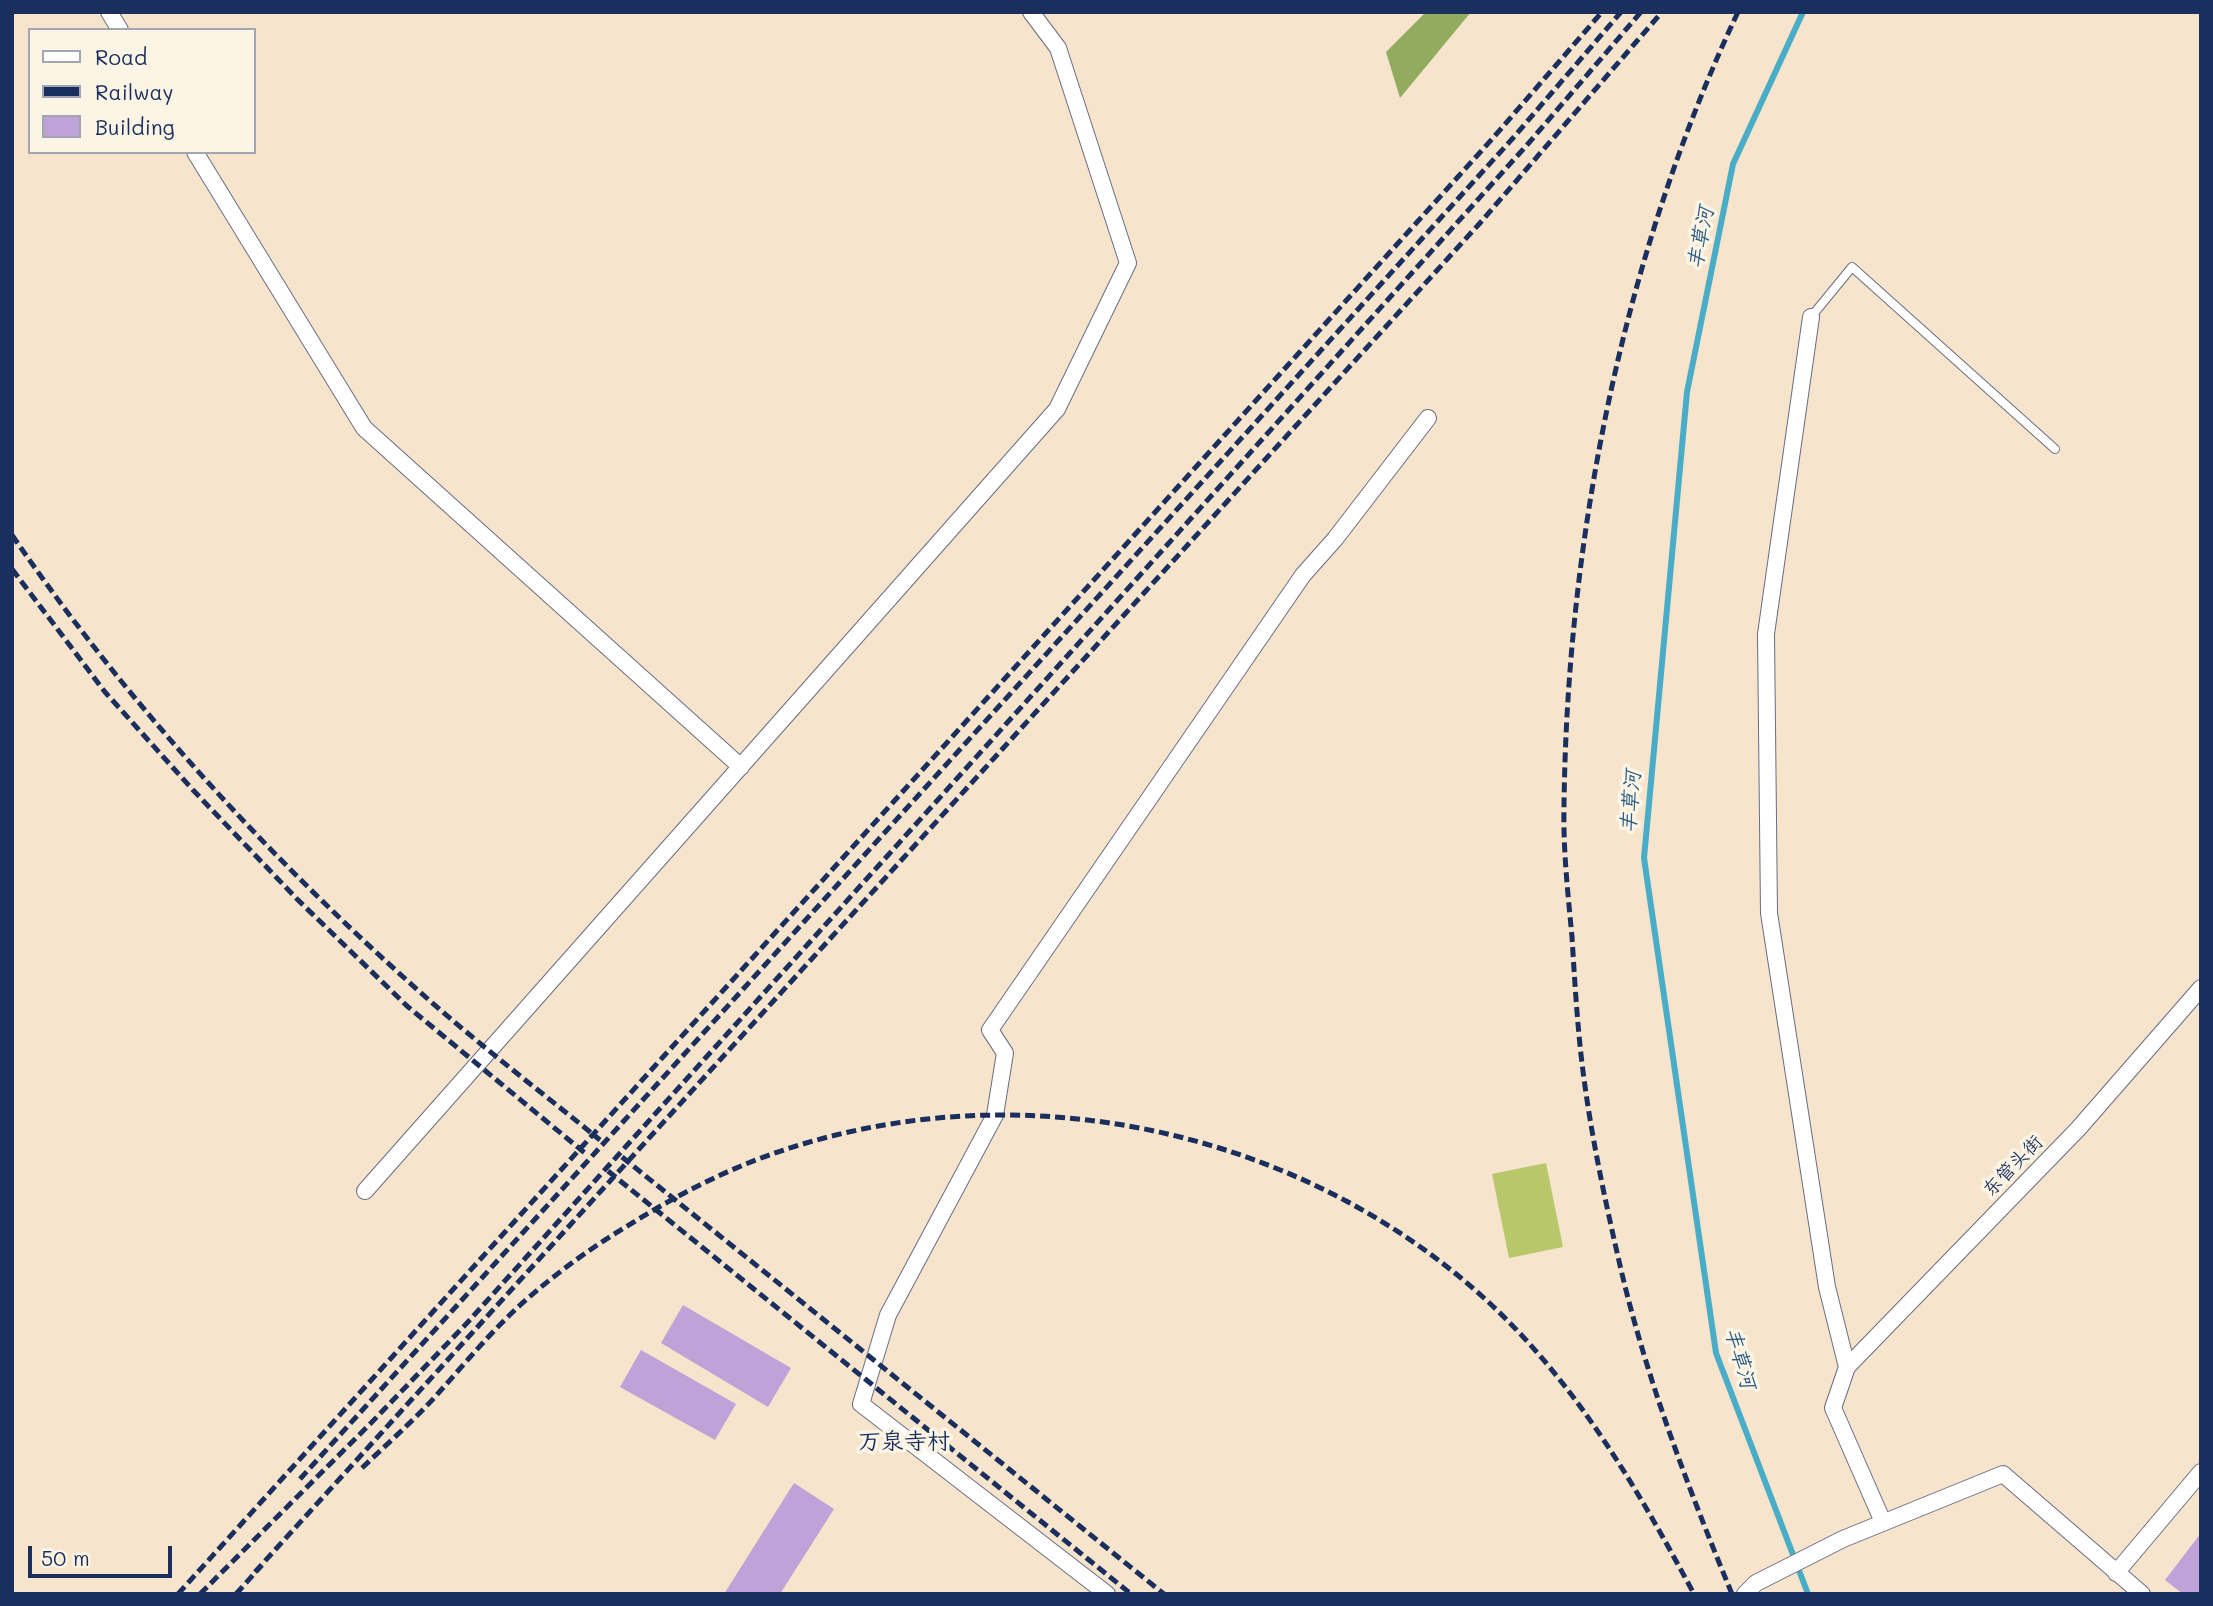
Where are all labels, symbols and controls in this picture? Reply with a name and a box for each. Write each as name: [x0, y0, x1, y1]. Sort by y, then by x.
legend: [28, 28, 256, 154]
text: Road: [95, 43, 147, 70]
text: Railway: [95, 78, 174, 105]
text: Building: [95, 113, 175, 140]
water label: 丰草河: [1683, 205, 1719, 271]
water label: 丰草河: [1616, 770, 1646, 834]
street label: 东管头街: [1978, 1131, 2048, 1201]
water label: 丰草河: [1719, 1324, 1761, 1392]
district label: 万泉寺村: [858, 1428, 950, 1456]
scale bar: [32, 1532, 175, 1576]
text: 50 m: [41, 1544, 90, 1571]

